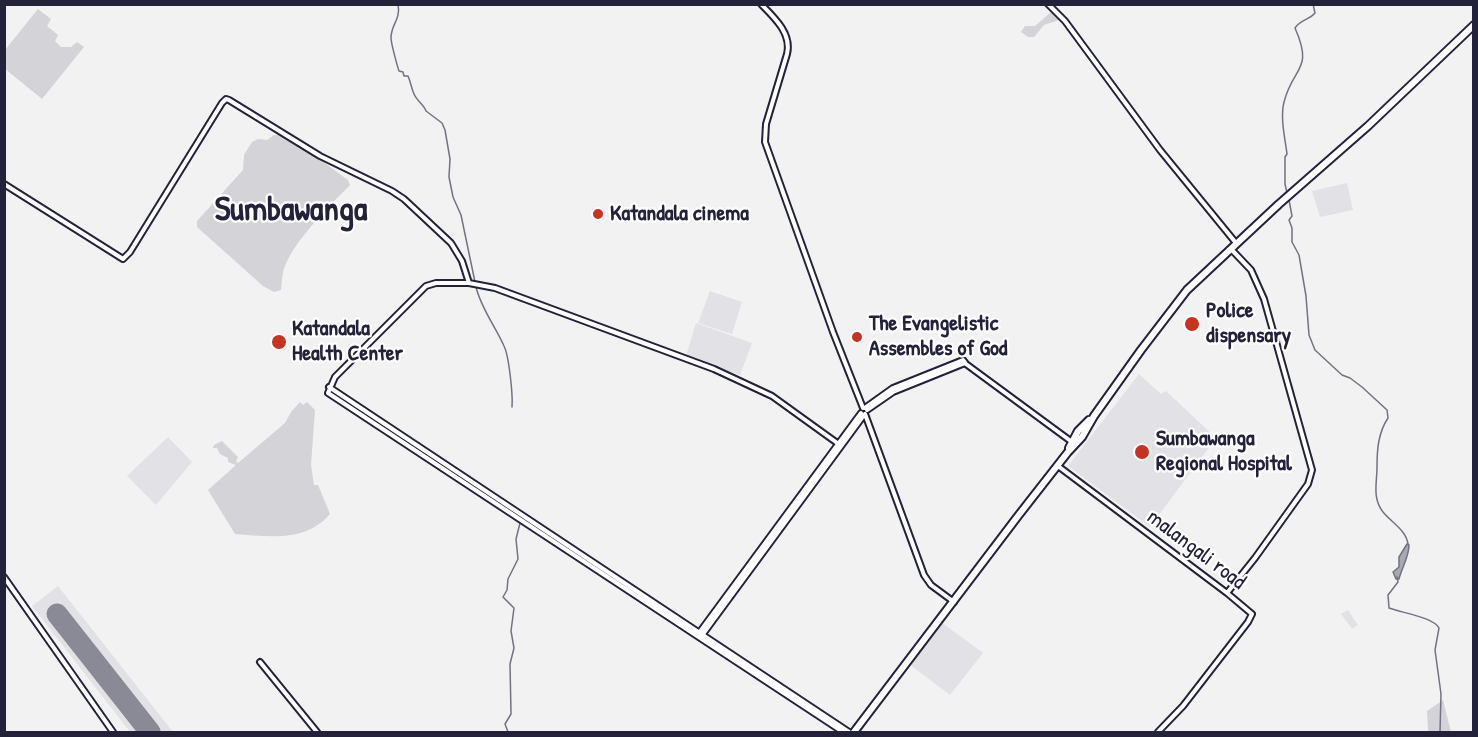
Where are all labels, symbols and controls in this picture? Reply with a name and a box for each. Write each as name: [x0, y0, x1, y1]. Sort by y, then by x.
district label: Sumbawanga: [215, 191, 367, 231]
place label: Katandala cinema: [610, 201, 749, 227]
marker: Katandala cinema: [591, 207, 605, 221]
place label: Police dispensary: [1206, 298, 1291, 350]
place label: The Evangelistic Assembles of God: [869, 311, 1007, 362]
marker: Police dispensary: [1183, 315, 1201, 333]
place label: Katandala Health Center: [292, 316, 403, 368]
marker: The Evangelistic Assembles of God: [850, 330, 864, 344]
marker: Katandala Health Center: [270, 333, 288, 351]
place label: Sumbawanga Regional Hospital: [1156, 426, 1292, 478]
marker: Sumbawanga Regional Hospital: [1133, 443, 1151, 461]
street label: malangali road: [1141, 504, 1251, 596]

